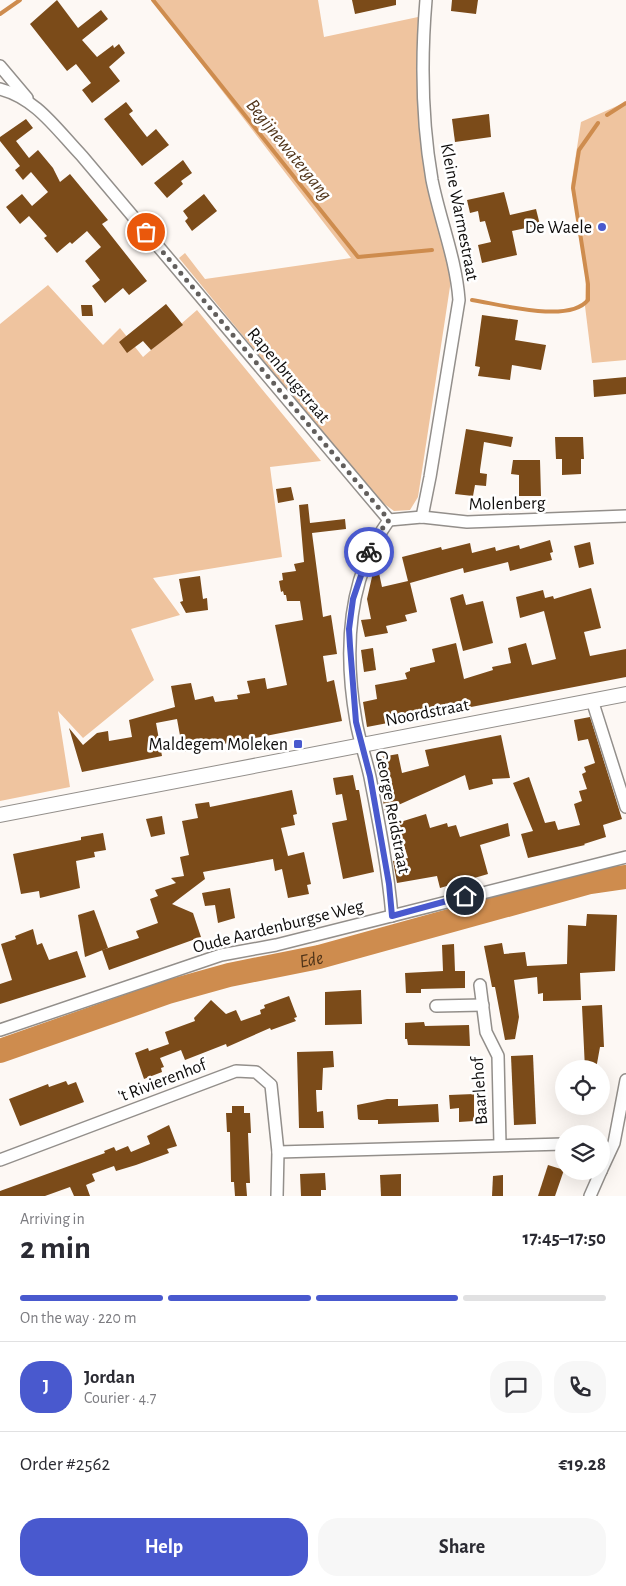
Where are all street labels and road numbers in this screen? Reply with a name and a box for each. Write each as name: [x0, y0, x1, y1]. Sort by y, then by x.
street label: Kleine Warmestraat: [437, 142, 481, 283]
street label: Rapenbrugstraat: [243, 325, 333, 427]
street label: Molenberg: [468, 494, 546, 514]
street label: Noordstraat: [384, 696, 471, 730]
street label: George Reidstraat: [371, 749, 413, 875]
street label: Oude Aardenburgse Weg: [191, 897, 366, 957]
street label: 't Rivierenhof: [116, 1055, 210, 1106]
street label: Baarlehof: [469, 1055, 491, 1125]

